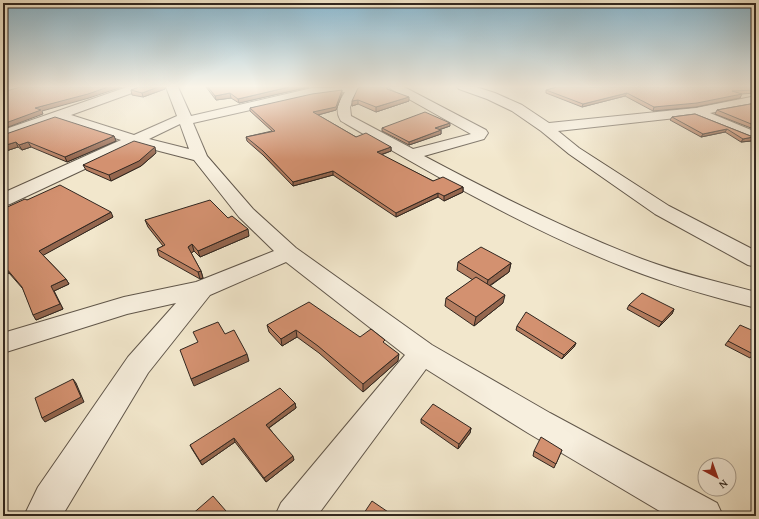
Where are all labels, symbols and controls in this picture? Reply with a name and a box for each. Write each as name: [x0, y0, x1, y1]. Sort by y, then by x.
north arrow: [697, 457, 737, 497]
text: N: [715, 476, 732, 493]

